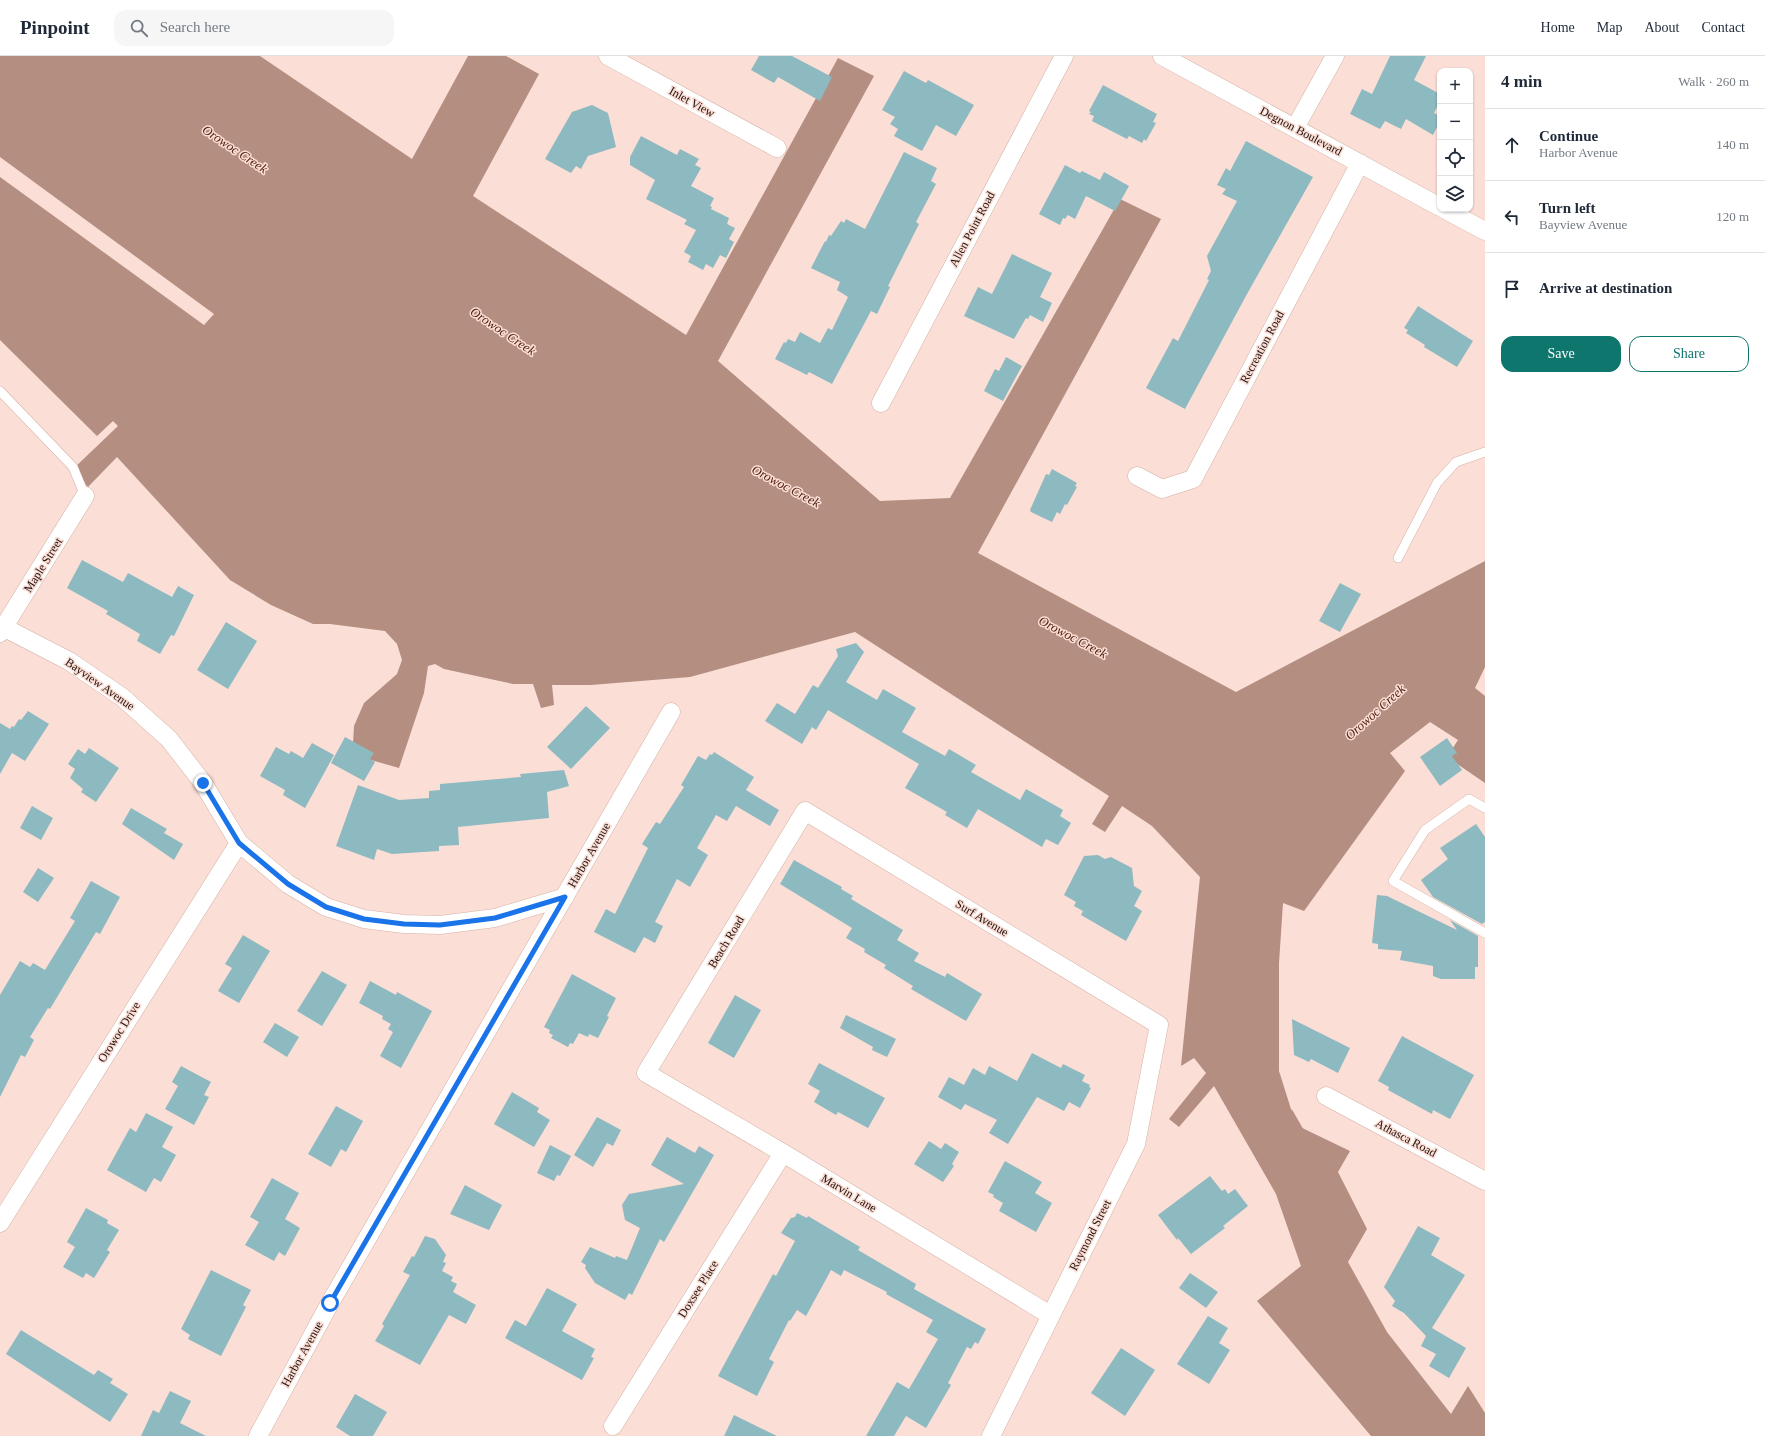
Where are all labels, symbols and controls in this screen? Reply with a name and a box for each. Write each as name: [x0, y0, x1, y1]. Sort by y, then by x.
search box: [114, 10, 394, 46]
text: Pinpoint: [20, 17, 90, 38]
icon: search: [128, 17, 150, 39]
text: Search here: [160, 19, 230, 35]
text: Home: [1541, 20, 1575, 35]
text: Map: [1597, 20, 1622, 35]
text: About: [1644, 20, 1679, 35]
text: Contact: [1701, 20, 1745, 35]
map controls: [1437, 68, 1473, 212]
button: +: [1437, 68, 1473, 104]
text: 4 min: [1501, 72, 1542, 91]
text: Walk · 260 m: [1678, 74, 1749, 89]
street label: Inlet View: [667, 84, 718, 120]
street label: Degnon Boulevard: [1258, 103, 1344, 159]
button: −: [1437, 104, 1473, 140]
water label: Orowoc Creek: [200, 122, 271, 176]
text: Continue: [1539, 128, 1598, 144]
icon: ahead: [1501, 134, 1523, 156]
text: 140 m: [1716, 137, 1749, 152]
button: locate: [1437, 140, 1473, 176]
text: Harbor Avenue: [1539, 145, 1618, 160]
button: layers: [1437, 176, 1473, 212]
street label: Allen Point Road: [946, 189, 998, 269]
text: Turn left: [1539, 200, 1596, 216]
icon: left: [1501, 206, 1523, 228]
text: 120 m: [1716, 209, 1749, 224]
text: Bayview Avenue: [1539, 217, 1627, 232]
icon: arrive: [1501, 278, 1523, 300]
text: Arrive at destination: [1539, 280, 1672, 296]
water label: Orowoc Creek: [468, 304, 539, 358]
street label: Recreation Road: [1237, 308, 1287, 386]
button: Save: [1501, 336, 1621, 372]
button: Share: [1629, 336, 1749, 372]
water label: Orowoc Creek: [749, 462, 823, 510]
street label: Maple Street: [21, 535, 66, 595]
water label: Orowoc Creek: [1036, 613, 1110, 661]
street label: Bayview Avenue: [63, 655, 137, 713]
water label: Orowoc Creek: [1342, 681, 1408, 743]
route end: [194, 774, 212, 792]
street label: Harbor Avenue: [565, 820, 613, 890]
street label: Surf Avenue: [953, 897, 1011, 939]
street label: Beach Road: [705, 913, 747, 971]
street label: Orowoc Drive: [95, 999, 143, 1065]
street label: Athasca Road: [1373, 1116, 1439, 1160]
street label: Marvin Lane: [819, 1171, 879, 1215]
street label: Raymond Street: [1066, 1197, 1114, 1273]
street label: Doxsee Place: [675, 1258, 721, 1320]
route start: [321, 1294, 339, 1312]
street label: Harbor Avenue: [278, 1319, 326, 1389]

